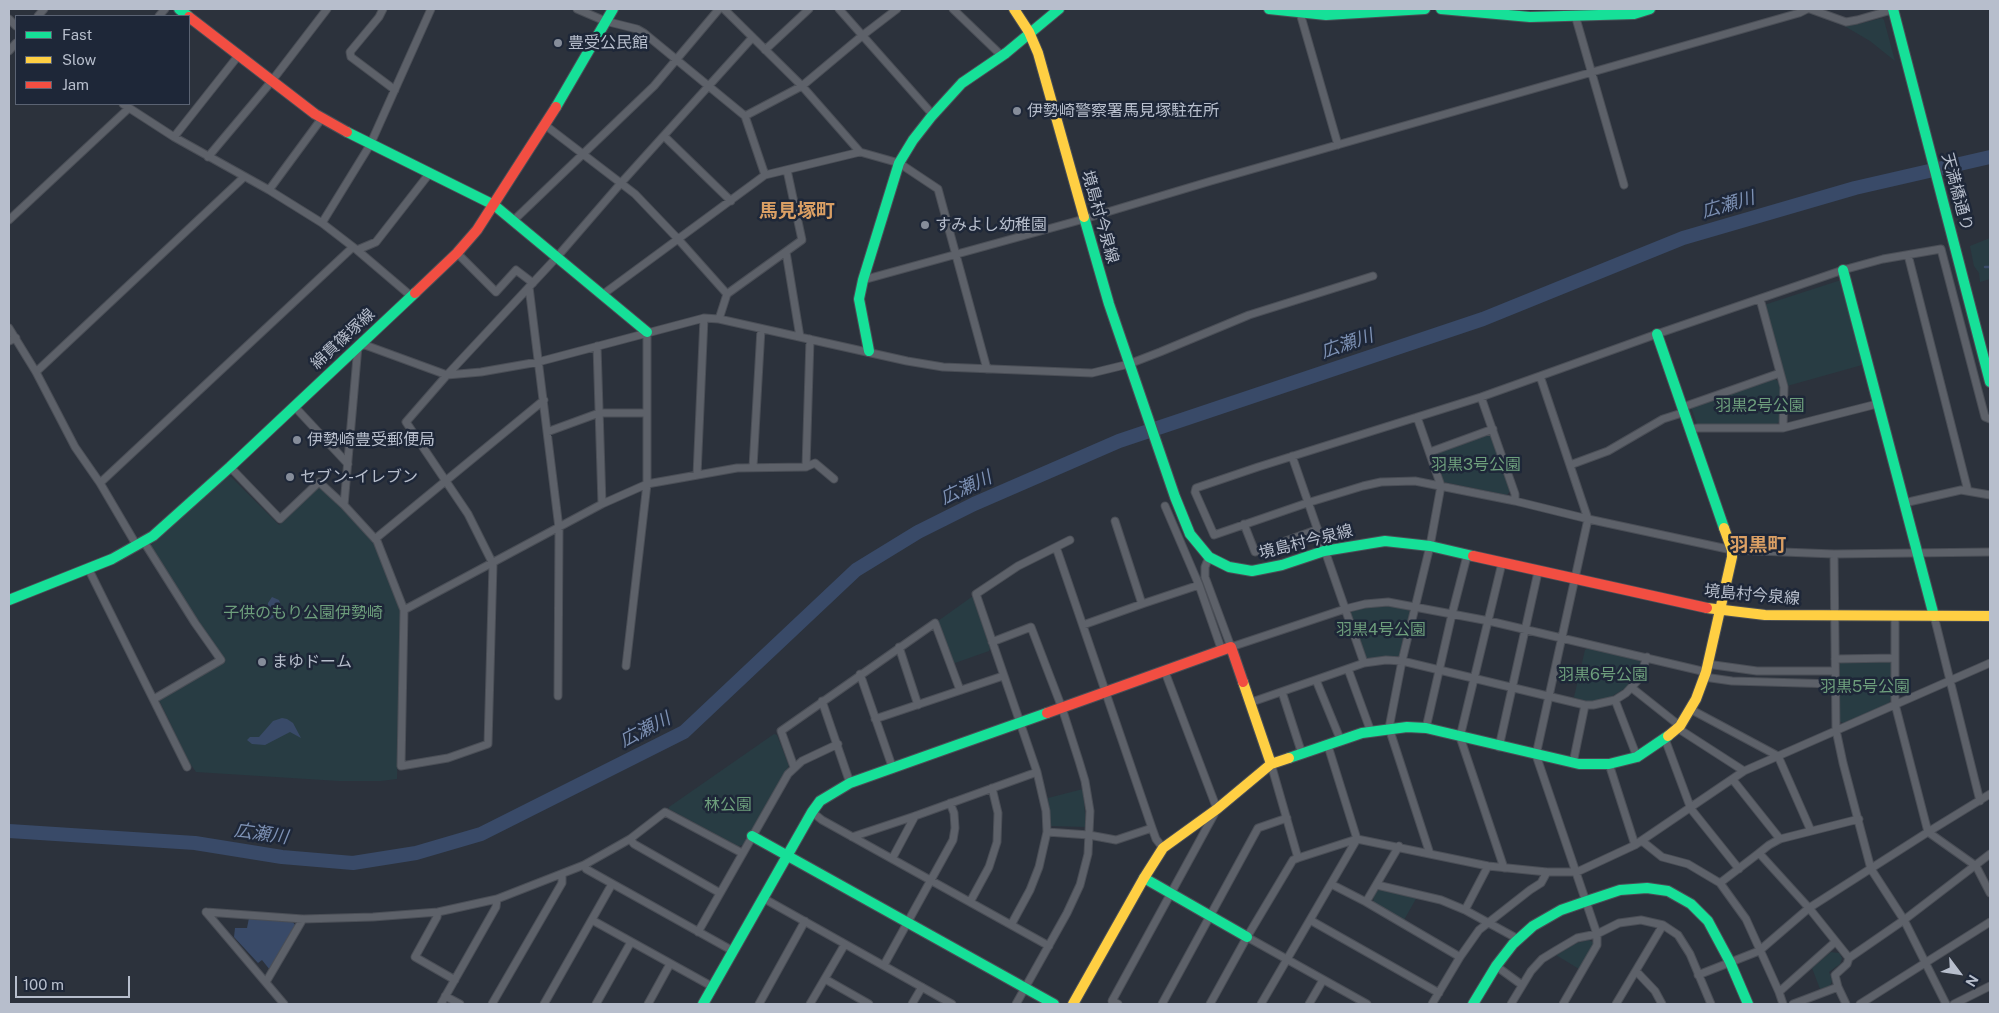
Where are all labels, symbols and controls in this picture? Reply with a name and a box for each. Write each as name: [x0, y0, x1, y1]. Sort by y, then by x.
legend: [15, 15, 190, 105]
text: Fast: [62, 26, 92, 43]
place label: 豊受公民館: [568, 33, 648, 53]
marker: 豊受公民館: [552, 37, 564, 49]
text: Slow: [62, 51, 96, 68]
text: Jam: [62, 76, 89, 93]
place label: 伊勢崎警察署馬見塚駐在所: [1027, 101, 1219, 121]
marker: 伊勢崎警察署馬見塚駐在所: [1011, 105, 1023, 117]
street label: 天満橋通り: [1937, 151, 1977, 233]
street label: 境島村今泉線: [1078, 168, 1122, 266]
water label: 広瀬川: [1699, 187, 1757, 223]
district label: 馬見塚町: [759, 200, 835, 222]
place label: すみよし幼稚園: [935, 215, 1047, 235]
marker: すみよし幼稚園: [919, 219, 931, 231]
street label: 綿貫篠塚線: [307, 305, 379, 373]
water label: 広瀬川: [1318, 325, 1376, 363]
park label: 羽黒2号公園: [1715, 396, 1805, 416]
place label: 伊勢崎豊受郵便局: [307, 430, 435, 450]
marker: 伊勢崎豊受郵便局: [291, 434, 303, 446]
park label: 羽黒3号公園: [1431, 455, 1521, 475]
place label: セブン-イレブン: [300, 467, 418, 487]
water label: 広瀬川: [937, 467, 995, 509]
marker: セブン-イレブン: [284, 471, 296, 483]
street label: 境島村今泉線: [1257, 521, 1355, 563]
district label: 羽黒町: [1730, 534, 1786, 556]
street label: 境島村今泉線: [1703, 581, 1801, 609]
park label: 子供のもり公園伊勢崎: [223, 603, 383, 623]
park label: 羽黒4号公園: [1336, 620, 1426, 640]
place label: まゆドーム: [272, 652, 352, 672]
marker: まゆドーム: [256, 656, 268, 668]
park label: 羽黒6号公園: [1558, 665, 1648, 685]
park label: 羽黒5号公園: [1820, 677, 1910, 697]
water label: 広瀬川: [616, 708, 674, 752]
park label: 林公園: [704, 795, 752, 815]
water label: 広瀬川: [233, 820, 289, 848]
north arrow: [1934, 948, 1984, 998]
scale bar: [18, 966, 132, 998]
text: N: [1962, 972, 1982, 990]
text: 100 m: [23, 976, 64, 993]

